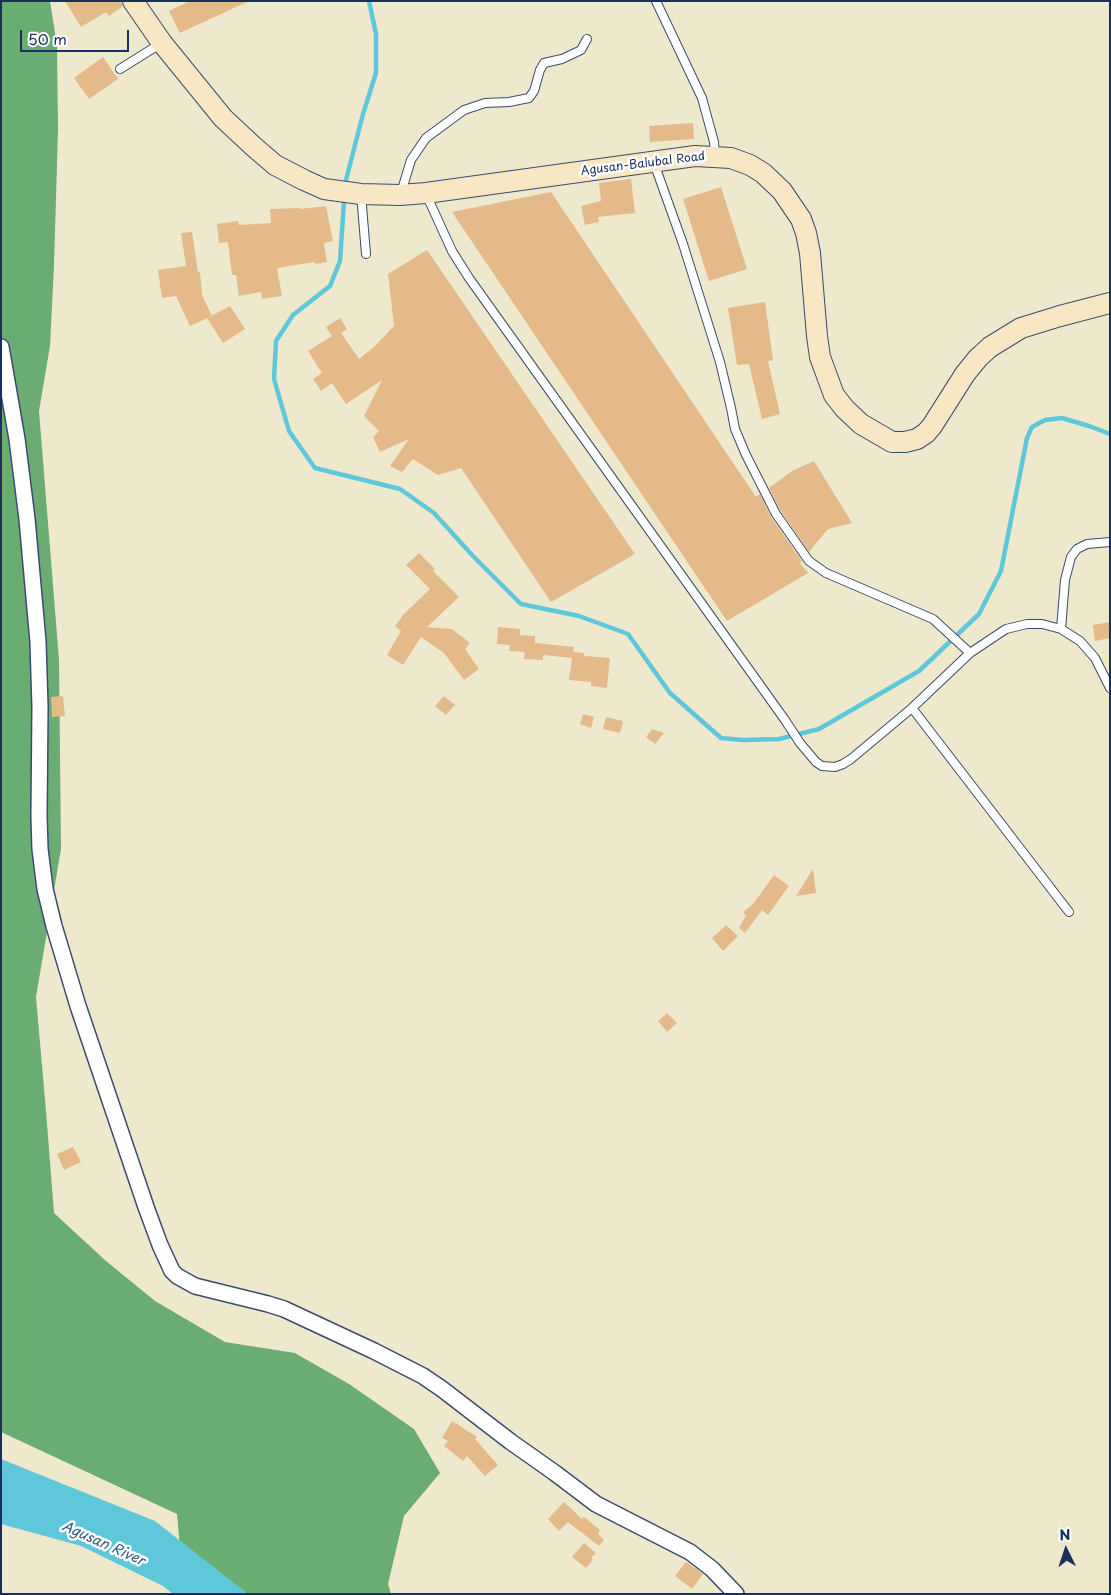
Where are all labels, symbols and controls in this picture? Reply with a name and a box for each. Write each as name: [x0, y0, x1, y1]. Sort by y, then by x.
scale bar: [22, 20, 131, 52]
text: 50 m: [28, 27, 67, 50]
street label: Agusan-Balubal Road: [580, 149, 706, 179]
water label: Agusan River: [59, 1518, 147, 1570]
text: N: [1059, 1524, 1071, 1545]
north arrow: [1041, 1525, 1091, 1575]

